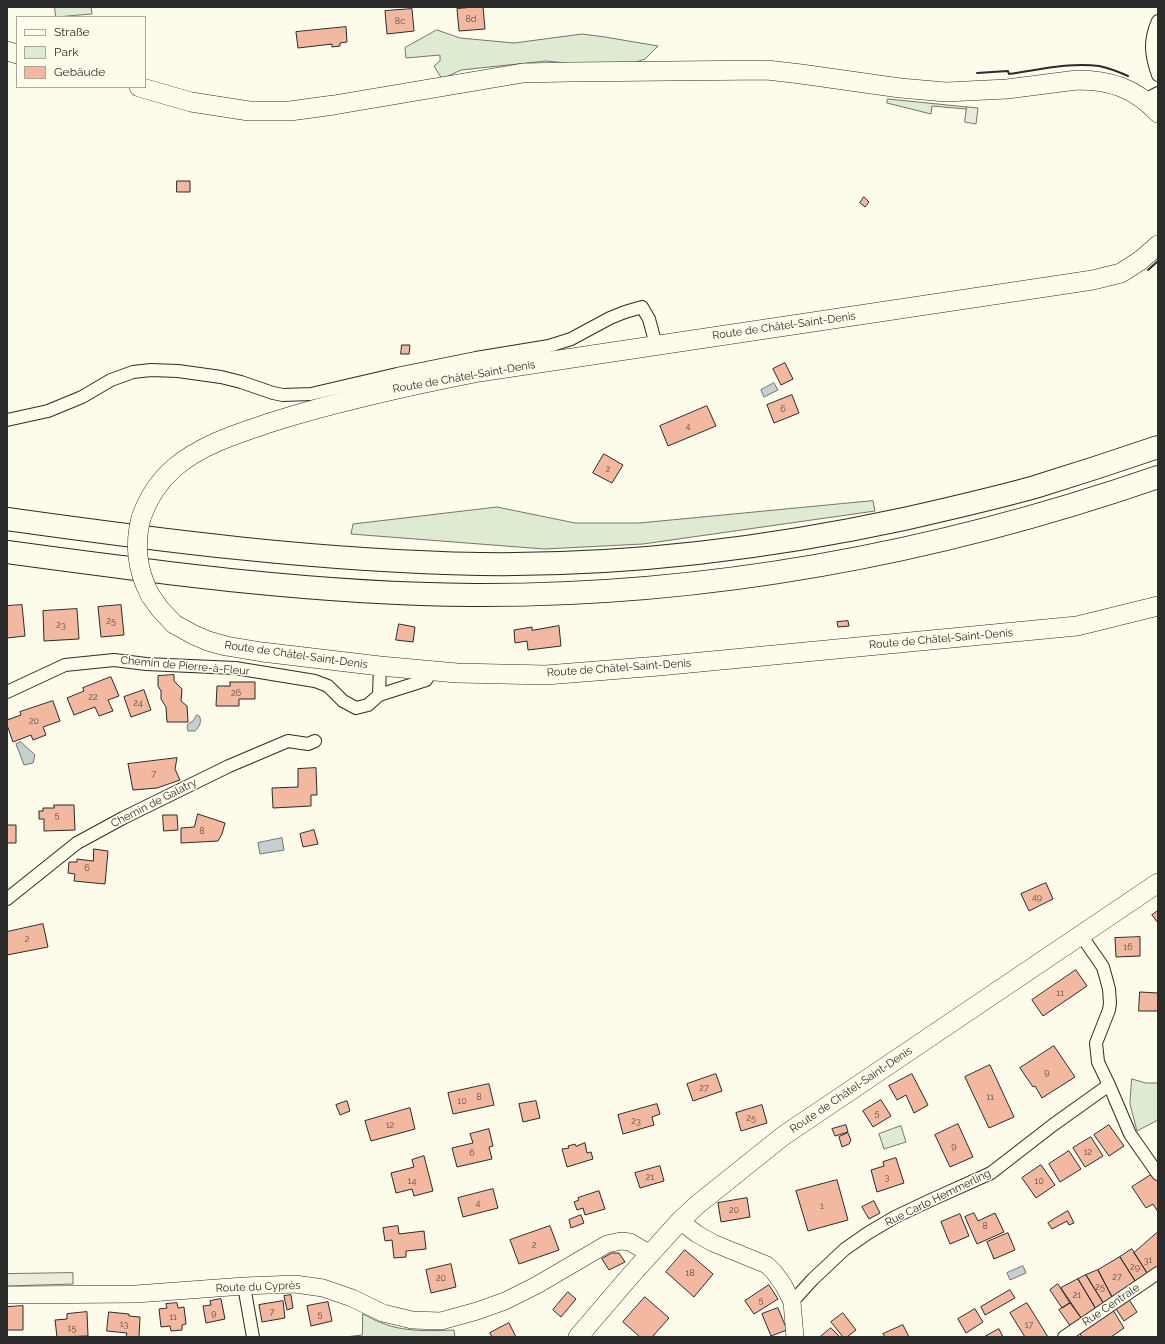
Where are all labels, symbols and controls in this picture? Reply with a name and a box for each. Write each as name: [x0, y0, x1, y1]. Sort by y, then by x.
house number: 8d: [466, 14, 476, 24]
legend: [16, 16, 146, 88]
house number: 8c: [395, 16, 405, 26]
text: Straße: [54, 25, 90, 39]
text: Park: [54, 45, 79, 59]
text: Gebäude: [54, 65, 105, 79]
street label: Route de Châtel-Saint-Denis: [711, 309, 857, 343]
street label: Route de Châtel-Saint-Denis: [392, 358, 536, 396]
house number: 6: [780, 404, 786, 414]
house number: 4: [686, 421, 690, 431]
house number: 2: [606, 464, 610, 474]
house number: 25: [106, 616, 116, 626]
house number: 23: [56, 620, 66, 630]
street label: Route de Châtel-Saint-Denis: [868, 626, 1014, 652]
street label: Route de Châtel-Saint-Denis: [223, 638, 369, 672]
street label: Chemin de Pierre-à-Fleur: [120, 654, 250, 678]
street label: Route de Châtel-Saint-Denis: [546, 656, 692, 680]
house number: 26: [231, 688, 241, 698]
house number: 22: [88, 692, 98, 702]
house number: 24: [133, 698, 143, 708]
house number: 20: [29, 716, 39, 726]
house number: 7: [152, 769, 156, 779]
street label: Chemin de Galatry: [109, 776, 199, 830]
house number: 5: [55, 810, 59, 820]
house number: 8: [199, 826, 205, 836]
house number: 6: [84, 863, 90, 873]
house number: 49: [1032, 892, 1042, 902]
house number: 2: [25, 934, 29, 944]
house number: 16: [1123, 942, 1133, 952]
house number: 11: [1056, 988, 1064, 998]
street label: Route de Châtel-Saint-Denis: [787, 1044, 915, 1136]
house number: 9: [1044, 1067, 1050, 1077]
house number: 27: [699, 1083, 709, 1093]
house number: 8: [476, 1092, 482, 1102]
house number: 11: [986, 1092, 994, 1102]
house number: 10: [457, 1096, 467, 1106]
house number: 5: [875, 1108, 879, 1118]
house number: 25: [746, 1113, 756, 1123]
house number: 23: [631, 1116, 641, 1126]
house number: 12: [386, 1120, 394, 1130]
house number: 9: [951, 1141, 957, 1151]
house number: 12: [1084, 1147, 1092, 1157]
house number: 6: [469, 1148, 475, 1158]
street label: Rue Carlo Hemmerling: [883, 1167, 993, 1229]
house number: 21: [646, 1172, 654, 1182]
house number: 3: [885, 1172, 889, 1182]
house number: 14: [408, 1176, 416, 1186]
house number: 10: [1034, 1176, 1044, 1186]
house number: 4: [476, 1198, 480, 1208]
house number: 1: [820, 1201, 824, 1211]
house number: 20: [729, 1205, 739, 1215]
house number: 8: [982, 1221, 988, 1231]
house number: 2: [532, 1240, 536, 1250]
house number: 31: [1144, 1255, 1152, 1265]
house number: 29: [1130, 1262, 1140, 1272]
house number: 18: [685, 1268, 695, 1278]
house number: 27: [1112, 1272, 1122, 1282]
house number: 20: [436, 1273, 446, 1283]
street label: Route du Cyprès: [215, 1279, 301, 1295]
street label: Rue Centrale: [1080, 1281, 1142, 1329]
house number: 25: [1095, 1282, 1105, 1292]
house number: 21: [1073, 1290, 1081, 1300]
house number: 5: [759, 1295, 763, 1305]
house number: 7: [270, 1307, 274, 1317]
house number: 9: [211, 1308, 217, 1318]
house number: 5: [318, 1309, 322, 1319]
house number: 11: [169, 1312, 177, 1322]
house number: 13: [120, 1319, 128, 1329]
house number: 17: [1025, 1320, 1033, 1330]
house number: 15: [68, 1323, 76, 1333]

